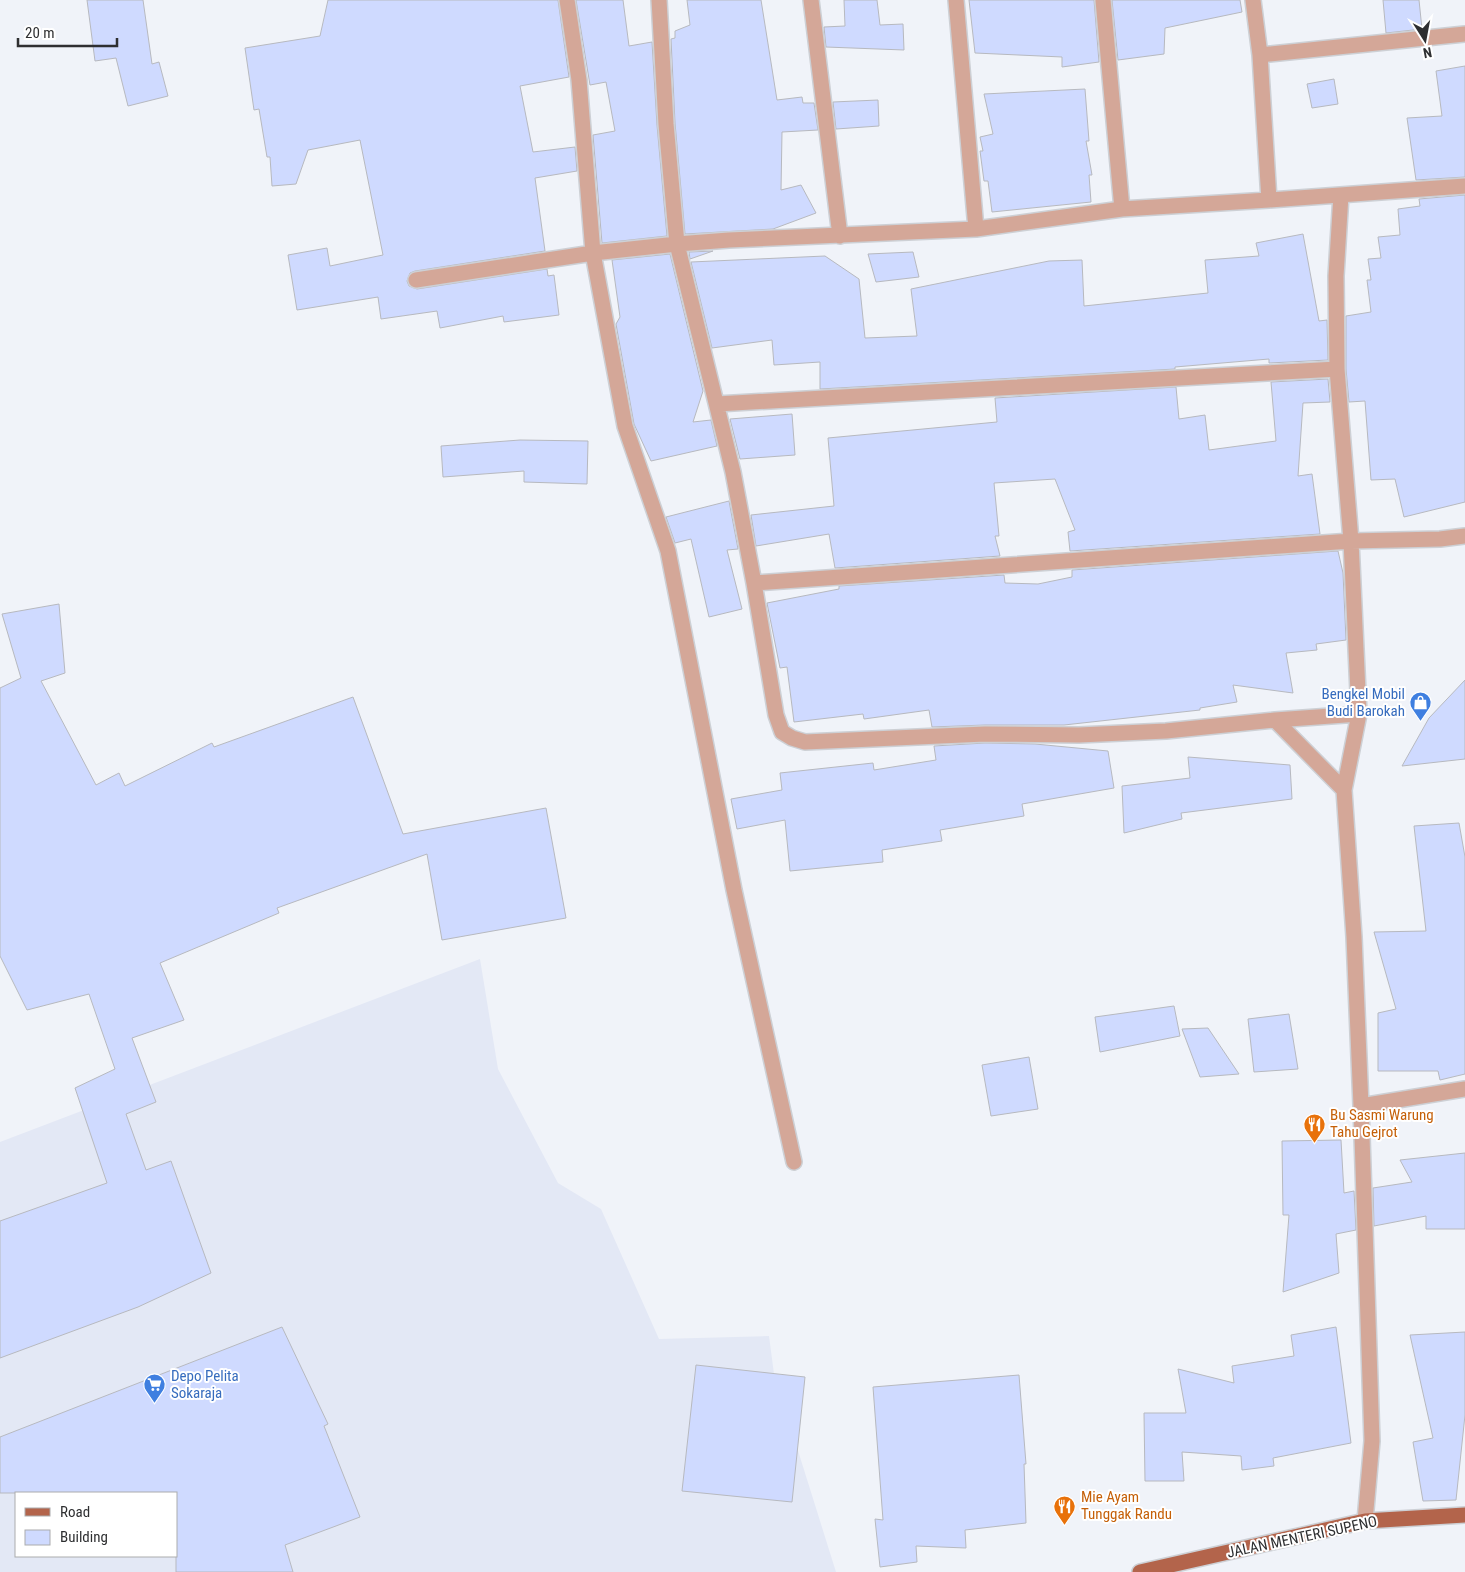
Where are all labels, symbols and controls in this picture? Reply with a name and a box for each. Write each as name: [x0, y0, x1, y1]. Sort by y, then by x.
scale bar: [18, 15, 116, 47]
north arrow: [1400, 15, 1450, 65]
text: 20 m: [25, 24, 55, 42]
text: N: [1422, 44, 1433, 61]
place label: Bengkel Mobil Budi Barokah: [1321, 685, 1405, 720]
shop icon: Bengkel Mobil Budi Barokah: [1409, 691, 1433, 722]
place label: Bu Sasmi Warung Tahu Gejrot: [1330, 1106, 1434, 1141]
restaurant icon: Bu Sasmi Warung Tahu Gejrot: [1302, 1112, 1326, 1143]
place label: Depo Pelita Sokaraja: [171, 1367, 239, 1402]
supermarket icon: Depo Pelita Sokaraja: [143, 1373, 167, 1404]
place label: Mie Ayam Tunggak Randu: [1081, 1488, 1172, 1523]
legend: [15, 1492, 178, 1557]
restaurant icon: Mie Ayam Tunggak Randu: [1053, 1494, 1077, 1525]
text: Road: [60, 1503, 90, 1521]
street label: JALAN MENTERI SUPENO: [1225, 1512, 1379, 1562]
text: Building: [60, 1528, 108, 1546]

